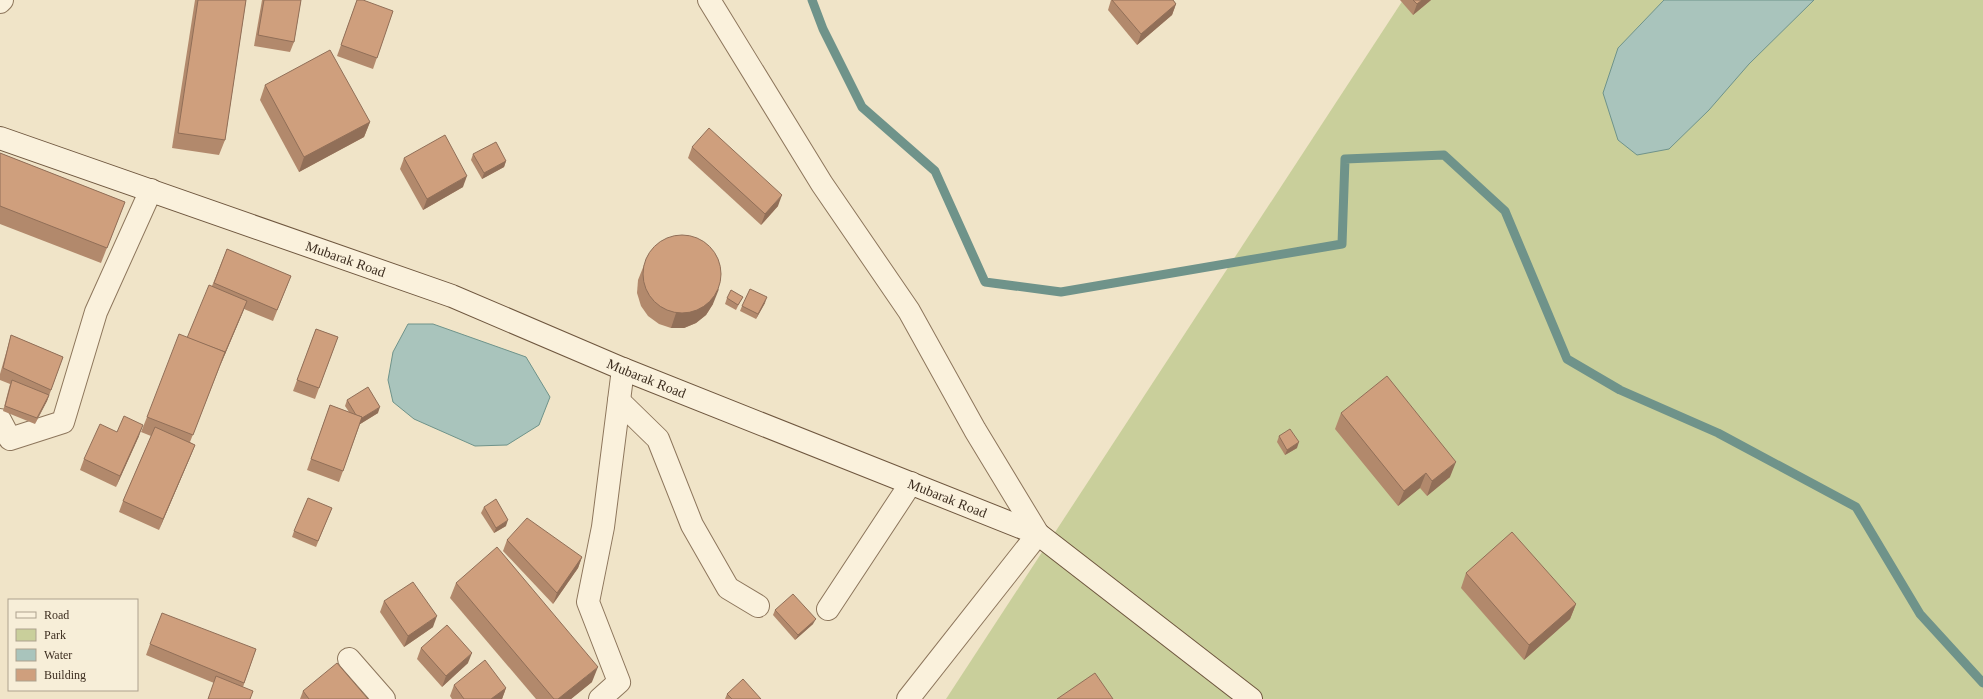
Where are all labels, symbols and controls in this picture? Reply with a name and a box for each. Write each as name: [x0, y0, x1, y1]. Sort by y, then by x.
street label: Mubarak Road: [304, 238, 387, 280]
street label: Mubarak Road: [605, 356, 688, 401]
street label: Mubarak Road: [906, 476, 989, 520]
legend: [8, 599, 138, 691]
text: Road: [44, 608, 69, 622]
text: Park: [44, 628, 66, 642]
text: Water: [44, 648, 72, 662]
text: Building: [44, 668, 86, 682]

